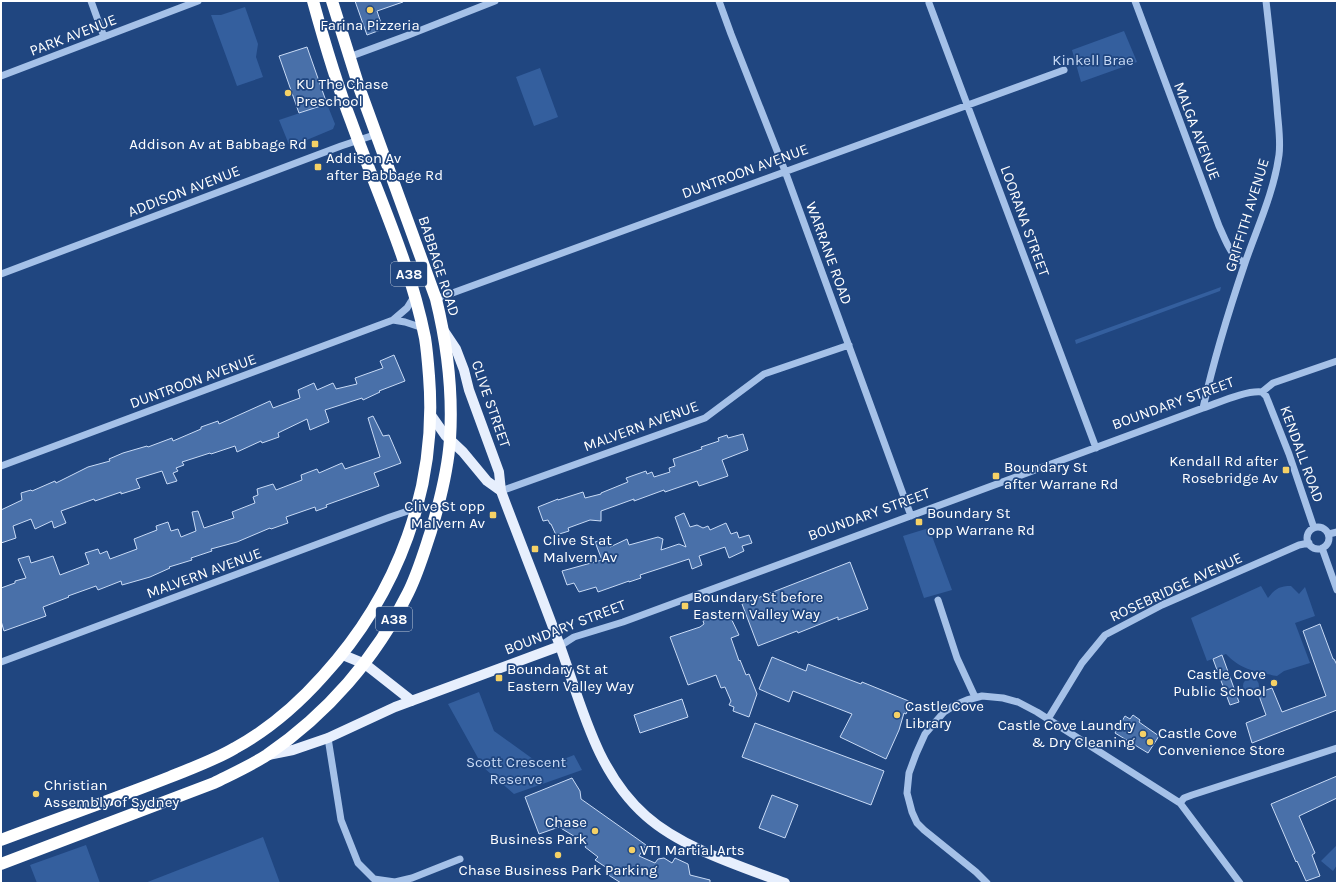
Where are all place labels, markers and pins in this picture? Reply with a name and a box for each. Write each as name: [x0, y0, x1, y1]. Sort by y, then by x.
marker: Farina Pizzeria: [365, 5, 375, 15]
place label: Farina Pizzeria: [320, 16, 420, 34]
place label: KU The Chase Preschool: [296, 75, 388, 110]
marker: KU The Chase Preschool: [283, 88, 293, 98]
place label: Addison Av at Babbage Rd: [129, 135, 307, 153]
marker: Addison Av at Babbage Rd: [310, 139, 320, 149]
place label: Addison Av after Babbage Rd: [326, 149, 443, 184]
marker: Addison Av after Babbage Rd: [313, 162, 323, 172]
place label: Kendall Rd after Rosebridge Av: [1169, 452, 1279, 487]
place label: Boundary St after Warrane Rd: [1004, 458, 1118, 493]
marker: Kendall Rd after Rosebridge Av: [1281, 465, 1291, 475]
marker: Boundary St after Warrane Rd: [991, 471, 1001, 481]
place label: Clive St opp Malvern Av: [404, 497, 485, 532]
place label: Boundary St opp Warrane Rd: [927, 504, 1035, 539]
marker: Clive St opp Malvern Av: [488, 510, 498, 520]
marker: Boundary St opp Warrane Rd: [914, 517, 924, 527]
place label: Clive St at Malvern Av: [543, 531, 618, 566]
marker: Clive St at Malvern Av: [530, 544, 540, 554]
place label: Boundary St before Eastern Valley Way: [693, 588, 823, 623]
marker: Boundary St before Eastern Valley Way: [680, 601, 690, 611]
place label: Boundary St at Eastern Valley Way: [507, 660, 634, 695]
place label: Castle Cove Public School: [1173, 665, 1266, 700]
marker: Boundary St at Eastern Valley Way: [494, 673, 504, 683]
marker: Castle Cove Public School: [1269, 678, 1279, 688]
place label: Castle Cove Library: [905, 697, 984, 732]
marker: Castle Cove Library: [892, 710, 902, 720]
place label: Castle Cove Laundry & Dry Cleaning: [998, 716, 1136, 751]
place label: Castle Cove Convenience Store: [1158, 724, 1285, 759]
marker: Castle Cove Laundry & Dry Cleaning: [1138, 729, 1148, 739]
marker: Castle Cove Convenience Store: [1145, 737, 1155, 747]
place label: Christian Assembly of Sydney: [44, 776, 179, 811]
marker: Christian Assembly of Sydney: [31, 789, 41, 799]
place label: Chase Business Park: [490, 813, 587, 848]
marker: Chase Business Park: [590, 826, 600, 836]
place label: VT1 Martial Arts: [640, 841, 745, 859]
marker: VT1 Martial Arts: [627, 845, 637, 855]
marker: Chase Business Park Parking: [553, 850, 563, 860]
place label: Chase Business Park Parking: [459, 861, 658, 879]

